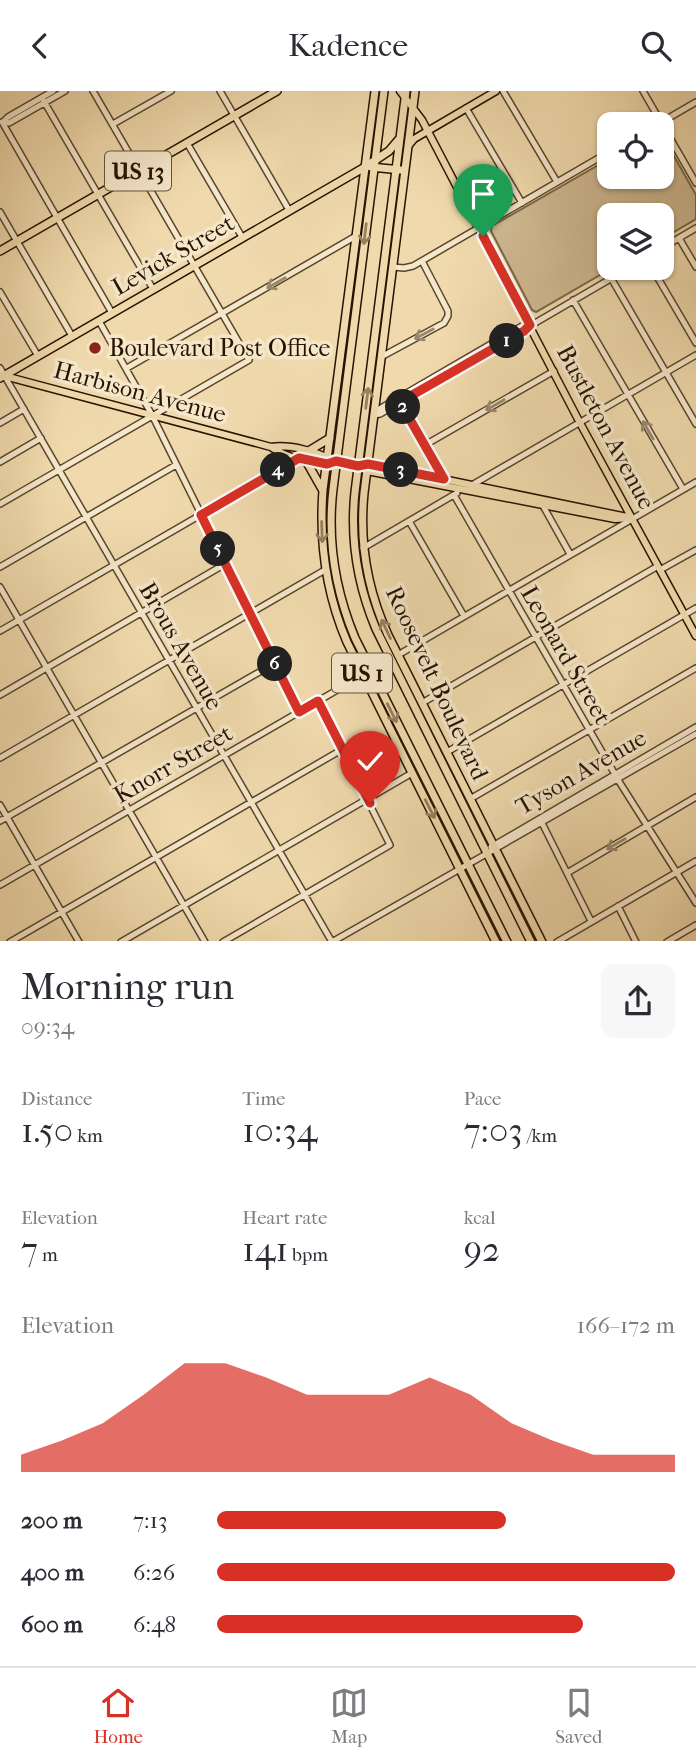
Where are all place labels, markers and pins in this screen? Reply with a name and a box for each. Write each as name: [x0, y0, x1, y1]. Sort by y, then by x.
pin: [453, 164, 513, 236]
pin: 1: [490, 323, 524, 359]
place label: Boulevard Post Office: [109, 334, 330, 362]
marker: Boulevard Post Office: [87, 340, 103, 356]
pin: 2: [386, 389, 420, 425]
pin: 4: [260, 453, 296, 487]
pin: 3: [384, 453, 418, 487]
pin: 5: [200, 531, 235, 567]
pin: 6: [258, 647, 292, 681]
pin: [340, 731, 400, 803]

